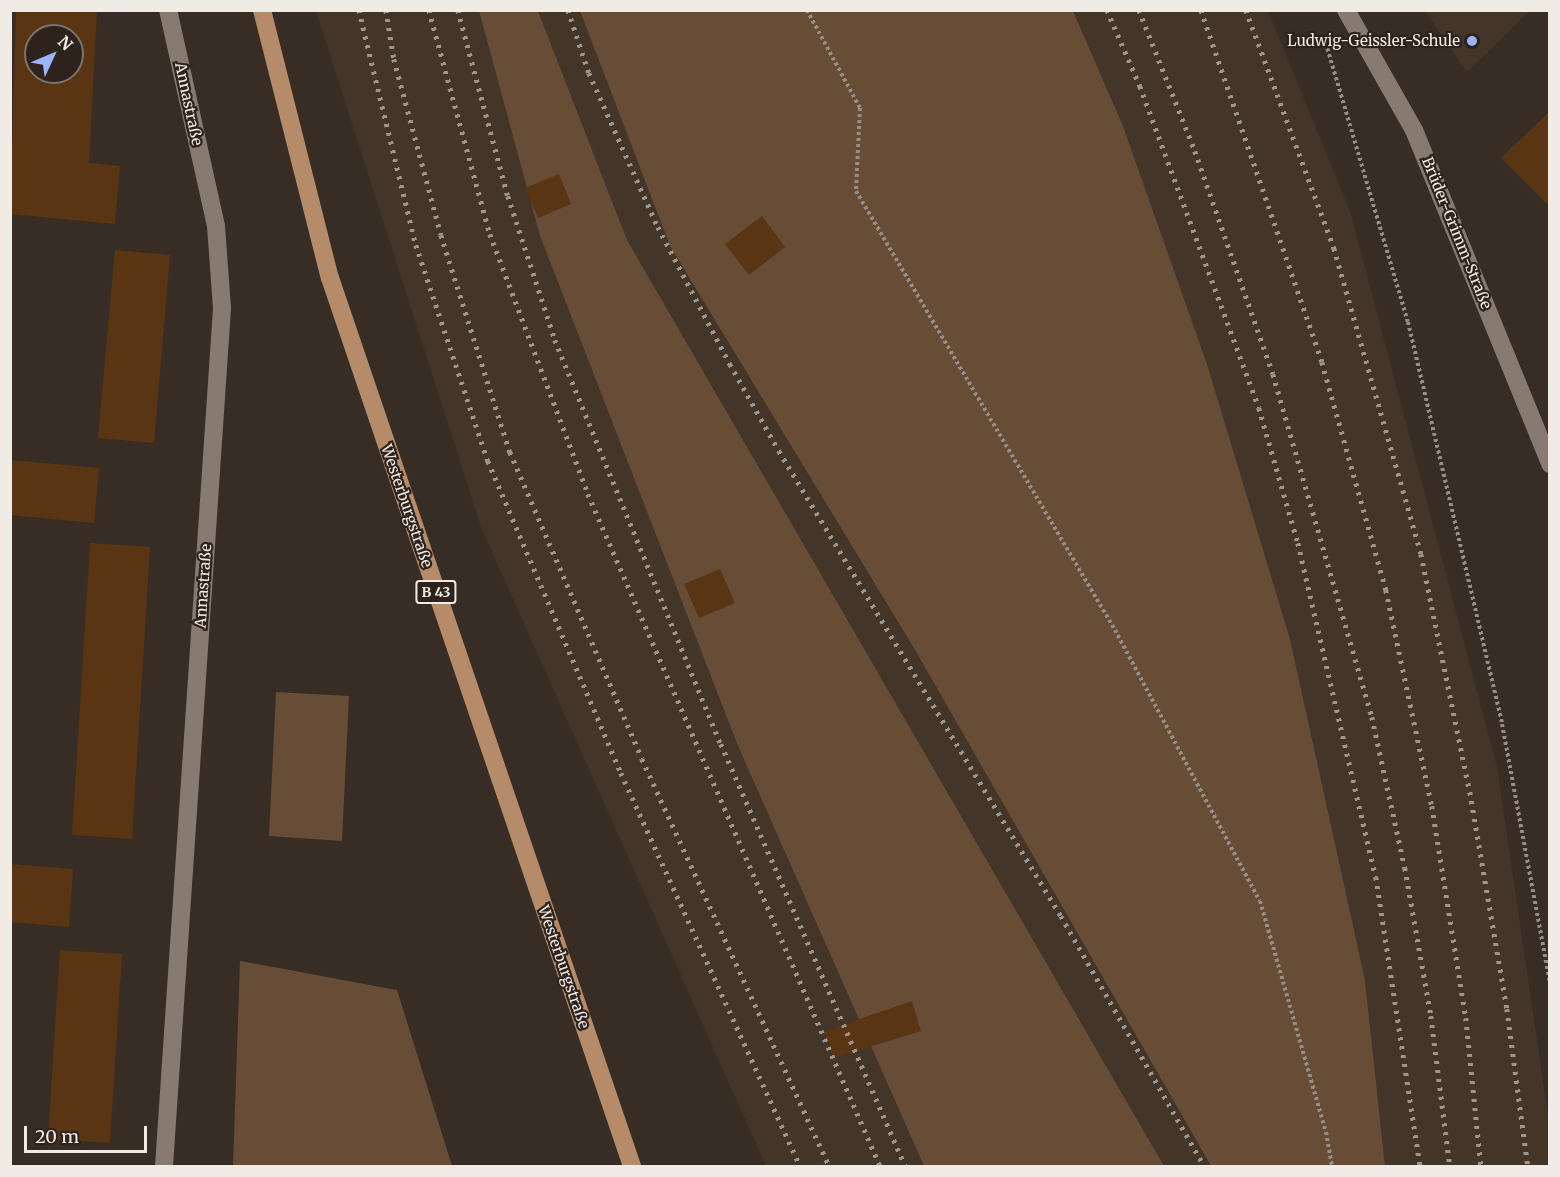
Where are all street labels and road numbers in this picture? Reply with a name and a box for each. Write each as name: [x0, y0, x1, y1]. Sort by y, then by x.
street label: Annastraße: [171, 61, 207, 147]
street label: Brüder-Grimm-Straße: [1418, 154, 1496, 312]
street label: Westerburgstraße: [377, 442, 437, 570]
street label: Annastraße: [191, 543, 215, 629]
road number: B 43: [415, 581, 457, 603]
street label: Westerburgstraße: [534, 903, 594, 1031]

